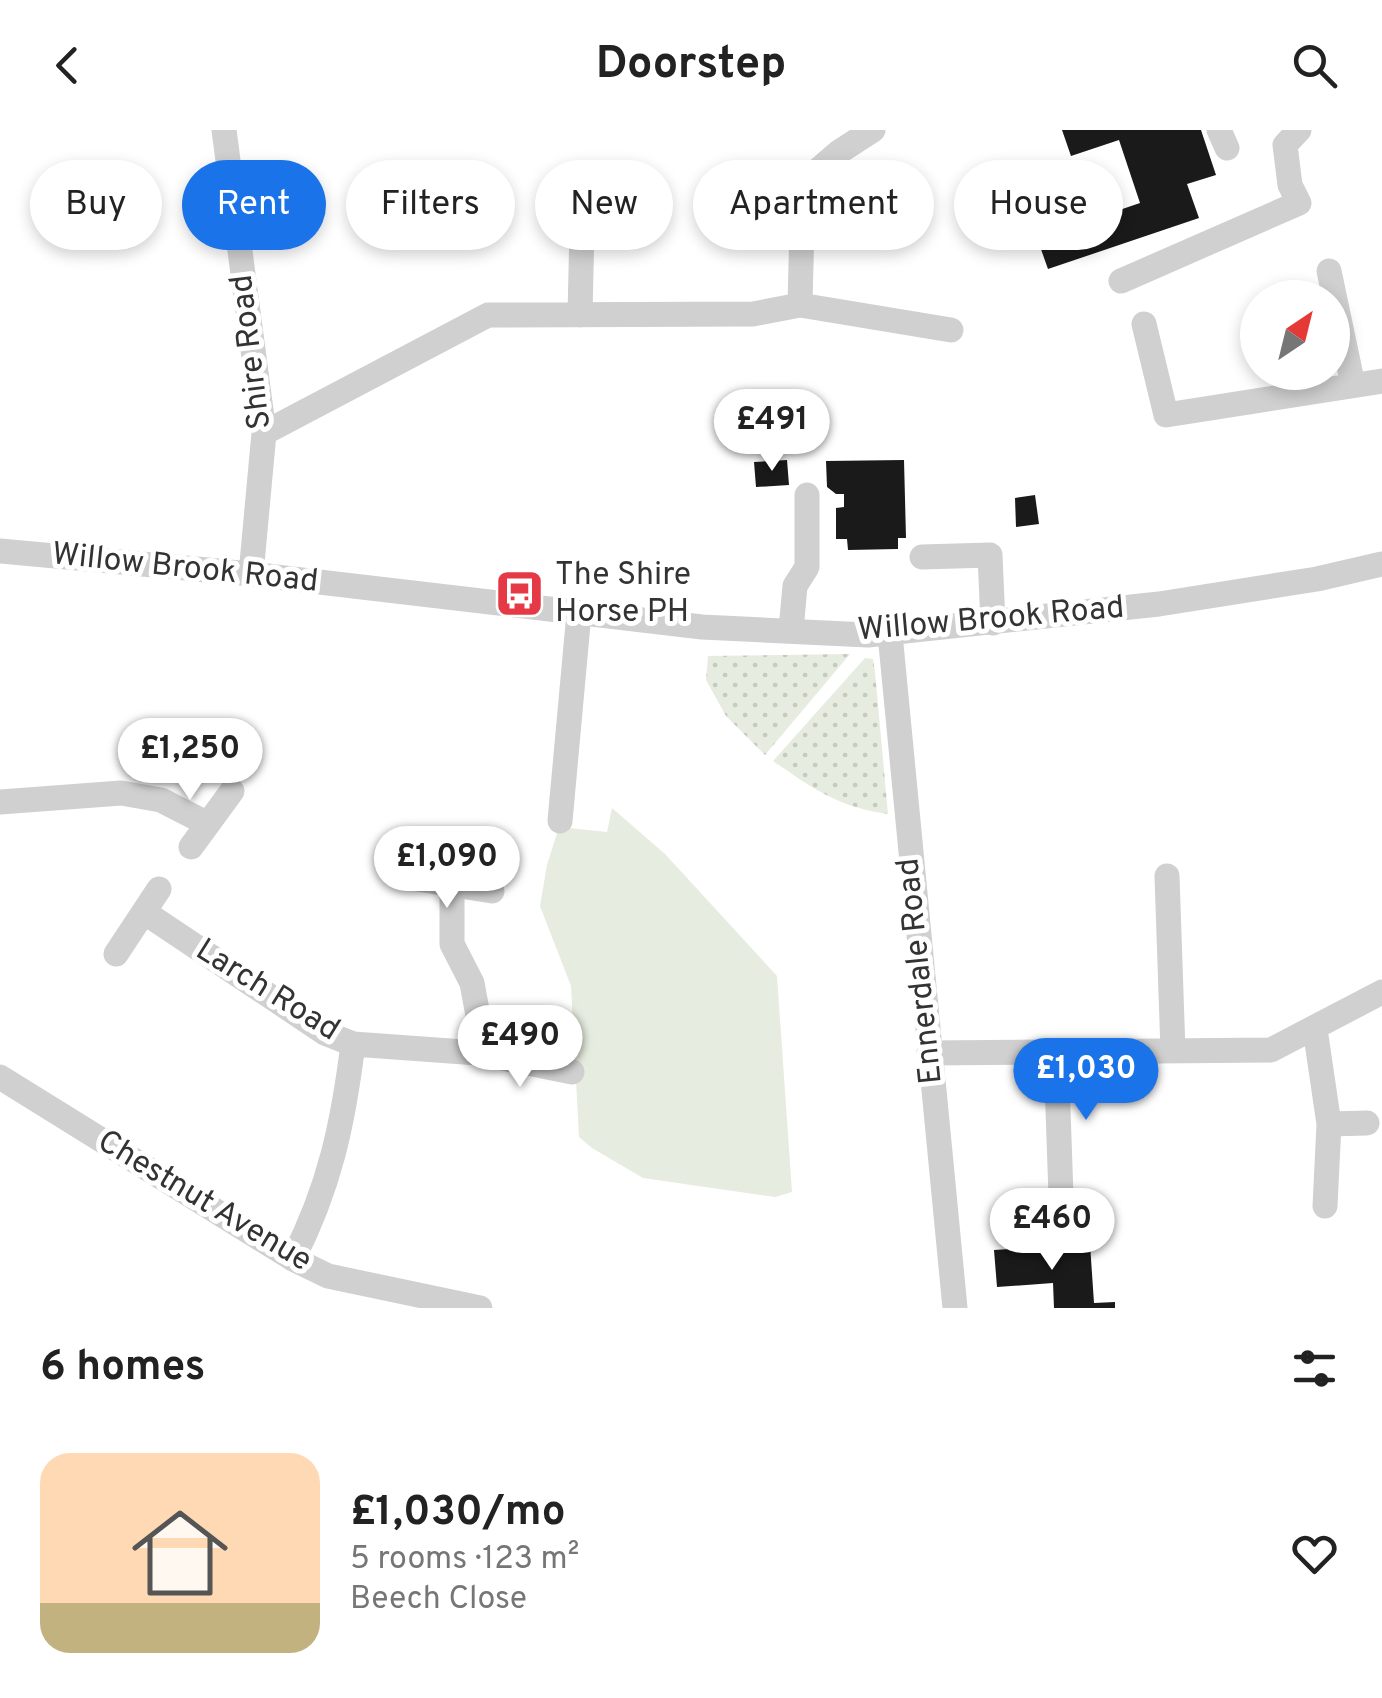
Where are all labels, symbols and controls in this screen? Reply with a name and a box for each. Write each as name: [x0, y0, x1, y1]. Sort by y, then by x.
text: Doorstep: [596, 37, 786, 94]
icon: back: [40, 38, 95, 93]
icon: search: [1287, 38, 1342, 93]
chip: Buy: [30, 160, 162, 250]
chip: Rent: [182, 160, 326, 250]
chip: Filters: [346, 160, 515, 250]
chip: New: [535, 160, 673, 250]
chip: Apartment: [693, 160, 934, 250]
chip: House: [954, 160, 1123, 250]
street label: Shire Road: [223, 272, 281, 432]
north arrow: [1240, 280, 1350, 390]
map controls: [1240, 280, 1350, 390]
pin: £491: [713, 389, 831, 474]
text: £491: [736, 401, 808, 441]
street label: Willow Brook Road: [50, 535, 320, 603]
place label: The Shire Horse PH: [555, 556, 691, 633]
bus stop icon: The Shire Horse PH: [494, 568, 546, 620]
street label: Willow Brook Road: [856, 588, 1126, 652]
pin: £1,250: [109, 718, 271, 803]
text: £1,250: [140, 730, 240, 770]
pin: £1,090: [366, 826, 528, 911]
text: £1,090: [396, 838, 498, 878]
street label: Ennerdale Road: [889, 856, 953, 1086]
street label: Larch Road: [188, 931, 346, 1051]
pin: £490: [461, 1005, 579, 1090]
text: £490: [480, 1017, 560, 1057]
pin: £1,030: [1005, 1038, 1167, 1123]
text: £1,030: [1035, 1050, 1137, 1090]
street label: Chestnut Avenue: [90, 1122, 318, 1282]
pin: £460: [993, 1188, 1111, 1273]
text: £460: [1012, 1200, 1092, 1240]
icon: filters: [1287, 1341, 1342, 1396]
text: 6 homes: [40, 1342, 205, 1395]
text: £1,030/mo: [350, 1487, 566, 1540]
icon: home: [120, 1493, 240, 1613]
icon: heart: [1287, 1526, 1342, 1581]
text: 5 rooms · 123 m²: [350, 1540, 579, 1580]
text: Beech Close: [350, 1580, 527, 1620]

